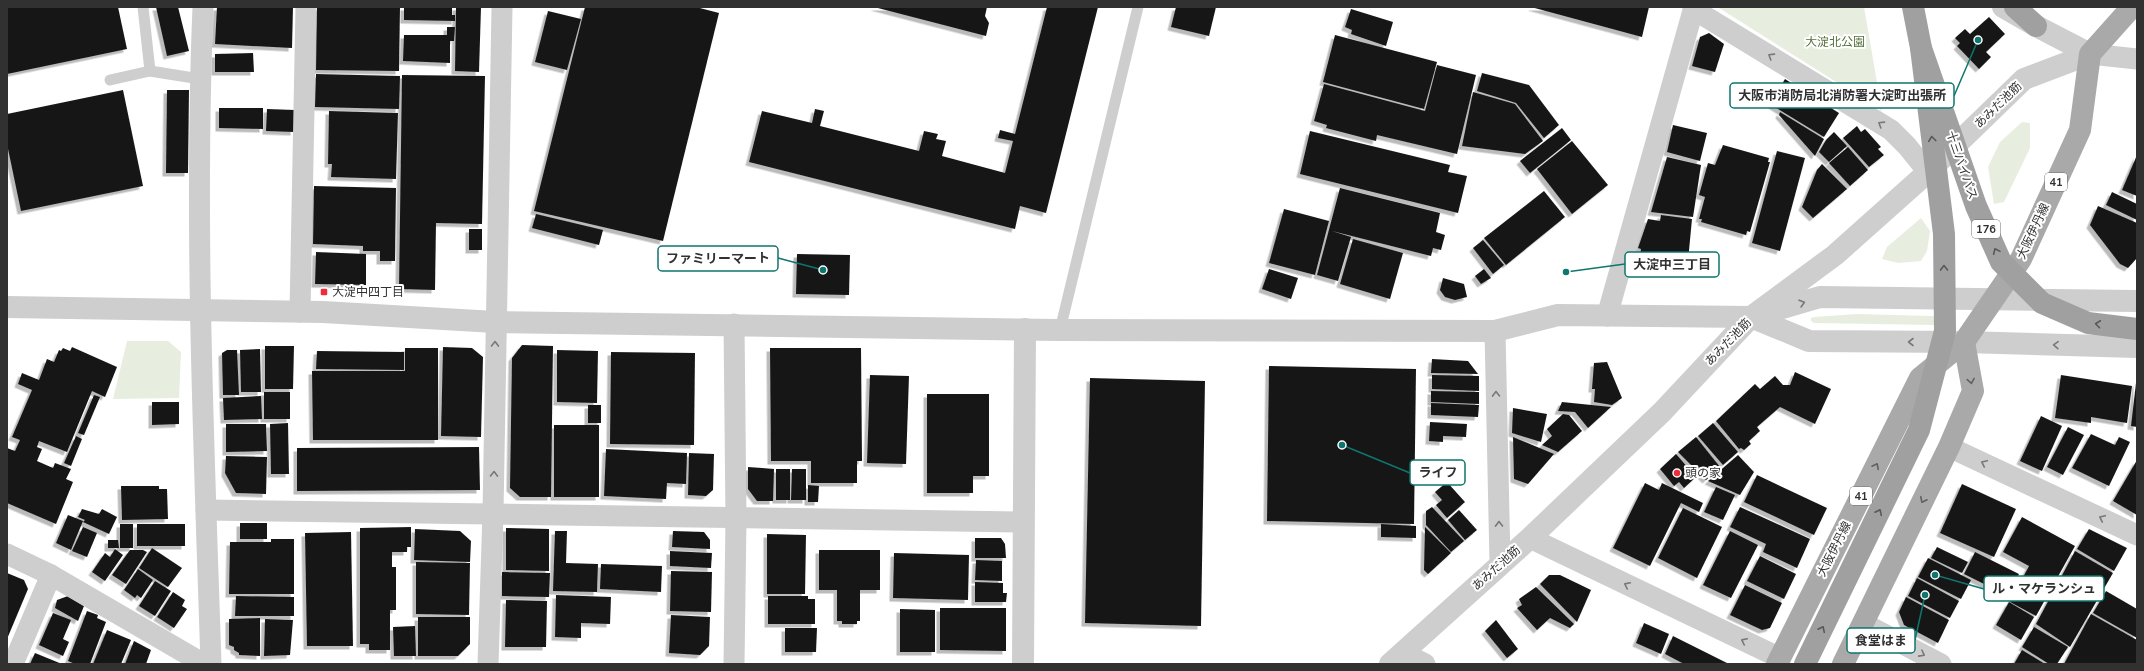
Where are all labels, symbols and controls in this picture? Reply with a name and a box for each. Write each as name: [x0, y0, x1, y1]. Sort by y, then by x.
park label: 大淀北公園: [1805, 34, 1865, 50]
one-way arrow: [1768, 54, 1775, 61]
street label: あみだ池筋: [1971, 78, 2025, 132]
callout: 大阪市消防局北消防署大淀町出張所: [1730, 83, 1954, 108]
text: 大阪市消防局北消防署大淀町出張所: [1738, 87, 1946, 105]
one-way arrow: [1878, 122, 1885, 129]
street label: 十三バイパス: [1943, 128, 1981, 202]
one-way arrow: [1928, 136, 1937, 142]
road number: 41: [2045, 173, 2067, 191]
street label: 大阪伊丹線: [2013, 200, 2053, 262]
road number: 176: [1972, 220, 2000, 238]
callout: ファミリーマート: [658, 246, 778, 271]
one-way arrow: [1993, 248, 2001, 256]
text: ファミリーマート: [666, 250, 770, 268]
callout: 大淀中三丁目: [1625, 252, 1719, 277]
text: 大淀中三丁目: [1633, 256, 1711, 274]
one-way arrow: [1940, 265, 1948, 271]
place label: 大淀中四丁目: [332, 284, 404, 300]
marker: 大淀中四丁目: [319, 287, 329, 297]
one-way arrow: [1798, 299, 1805, 308]
street label: あみだ池筋: [1701, 315, 1755, 369]
one-way arrow: [2095, 320, 2101, 329]
one-way arrow: [1908, 338, 1914, 346]
one-way arrow: [491, 341, 499, 347]
one-way arrow: [2053, 341, 2059, 349]
one-way arrow: [1966, 378, 1975, 384]
one-way arrow: [1492, 391, 1501, 397]
callout: ライフ: [1410, 460, 1465, 485]
one-way arrow: [1981, 460, 1988, 468]
one-way arrow: [1871, 463, 1879, 471]
text: ライフ: [1418, 464, 1458, 482]
place label: 頭の家: [1685, 465, 1721, 481]
marker: 頭の家: [1672, 468, 1682, 478]
one-way arrow: [489, 471, 498, 477]
road number: 41: [1850, 487, 1872, 505]
one-way arrow: [1920, 496, 1928, 503]
one-way arrow: [1874, 509, 1882, 516]
one-way arrow: [2098, 515, 2106, 523]
street label: 大阪伊丹線: [1813, 519, 1855, 579]
one-way arrow: [1495, 521, 1503, 527]
street label: あみだ池筋: [1468, 542, 1524, 594]
callout: ル・マケランシュ: [1984, 576, 2104, 601]
text: ル・マケランシュ: [1992, 580, 2096, 598]
one-way arrow: [1624, 582, 1632, 590]
one-way arrow: [1817, 626, 1825, 633]
callout: 食堂はま: [1847, 628, 1915, 653]
text: 食堂はま: [1855, 632, 1907, 650]
one-way arrow: [1741, 638, 1749, 646]
one-way arrow: [1918, 649, 1926, 657]

